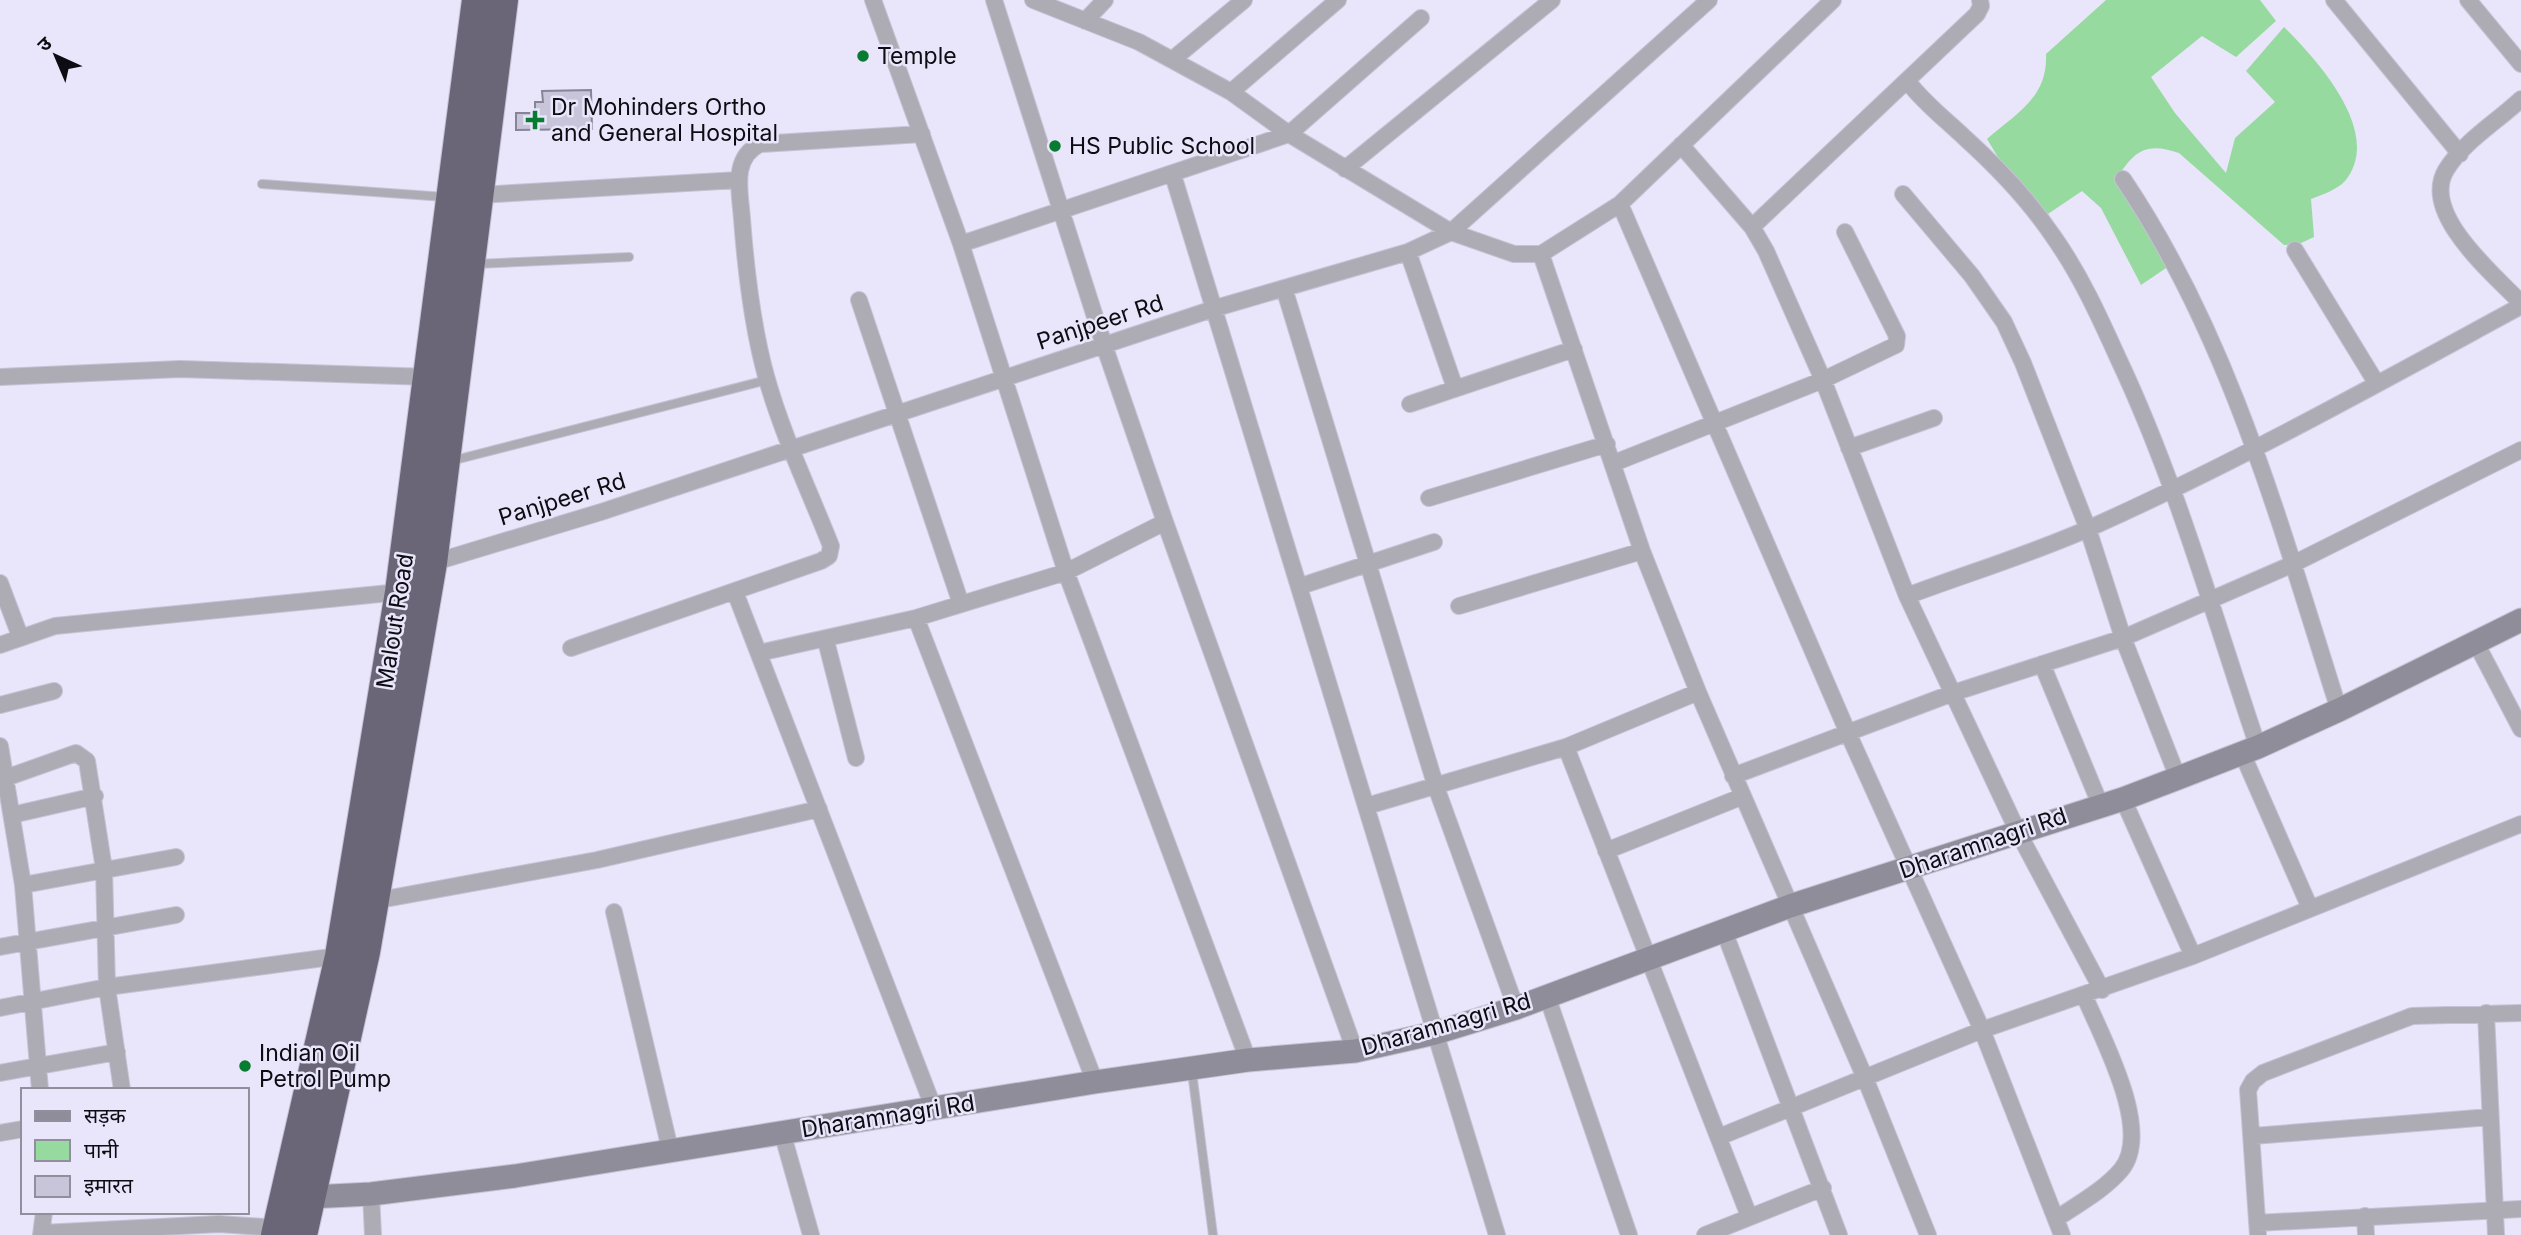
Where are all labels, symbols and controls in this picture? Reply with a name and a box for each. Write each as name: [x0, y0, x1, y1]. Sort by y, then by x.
north arrow: [21, 21, 91, 91]
text: उ: [33, 31, 57, 56]
place label: Temple: [877, 42, 957, 70]
marker: Temple: [855, 48, 871, 64]
place label: Dr Mohinders Ortho and General Hospital: [551, 93, 778, 147]
marker: Dr Mohinders Ortho and General Hospital: [525, 110, 545, 130]
place label: HS Public School: [1069, 132, 1255, 160]
marker: HS Public School: [1047, 138, 1063, 154]
street label: Panjpeer Rd: [1033, 288, 1167, 356]
street label: Panjpeer Rd: [495, 466, 629, 532]
street label: Malout Road: [371, 552, 419, 690]
street label: Dharamnagri Rd: [1896, 801, 2070, 885]
street label: Dharamnagri Rd: [1358, 986, 1534, 1062]
place label: Indian Oil Petrol Pump: [259, 1039, 391, 1093]
marker: Indian Oil Petrol Pump: [237, 1058, 253, 1074]
legend: [21, 1088, 248, 1214]
street label: Dharamnagri Rd: [799, 1088, 977, 1144]
text: सड़क: [84, 1103, 126, 1128]
text: पानी: [84, 1138, 119, 1163]
text: इमारत: [84, 1173, 134, 1198]

